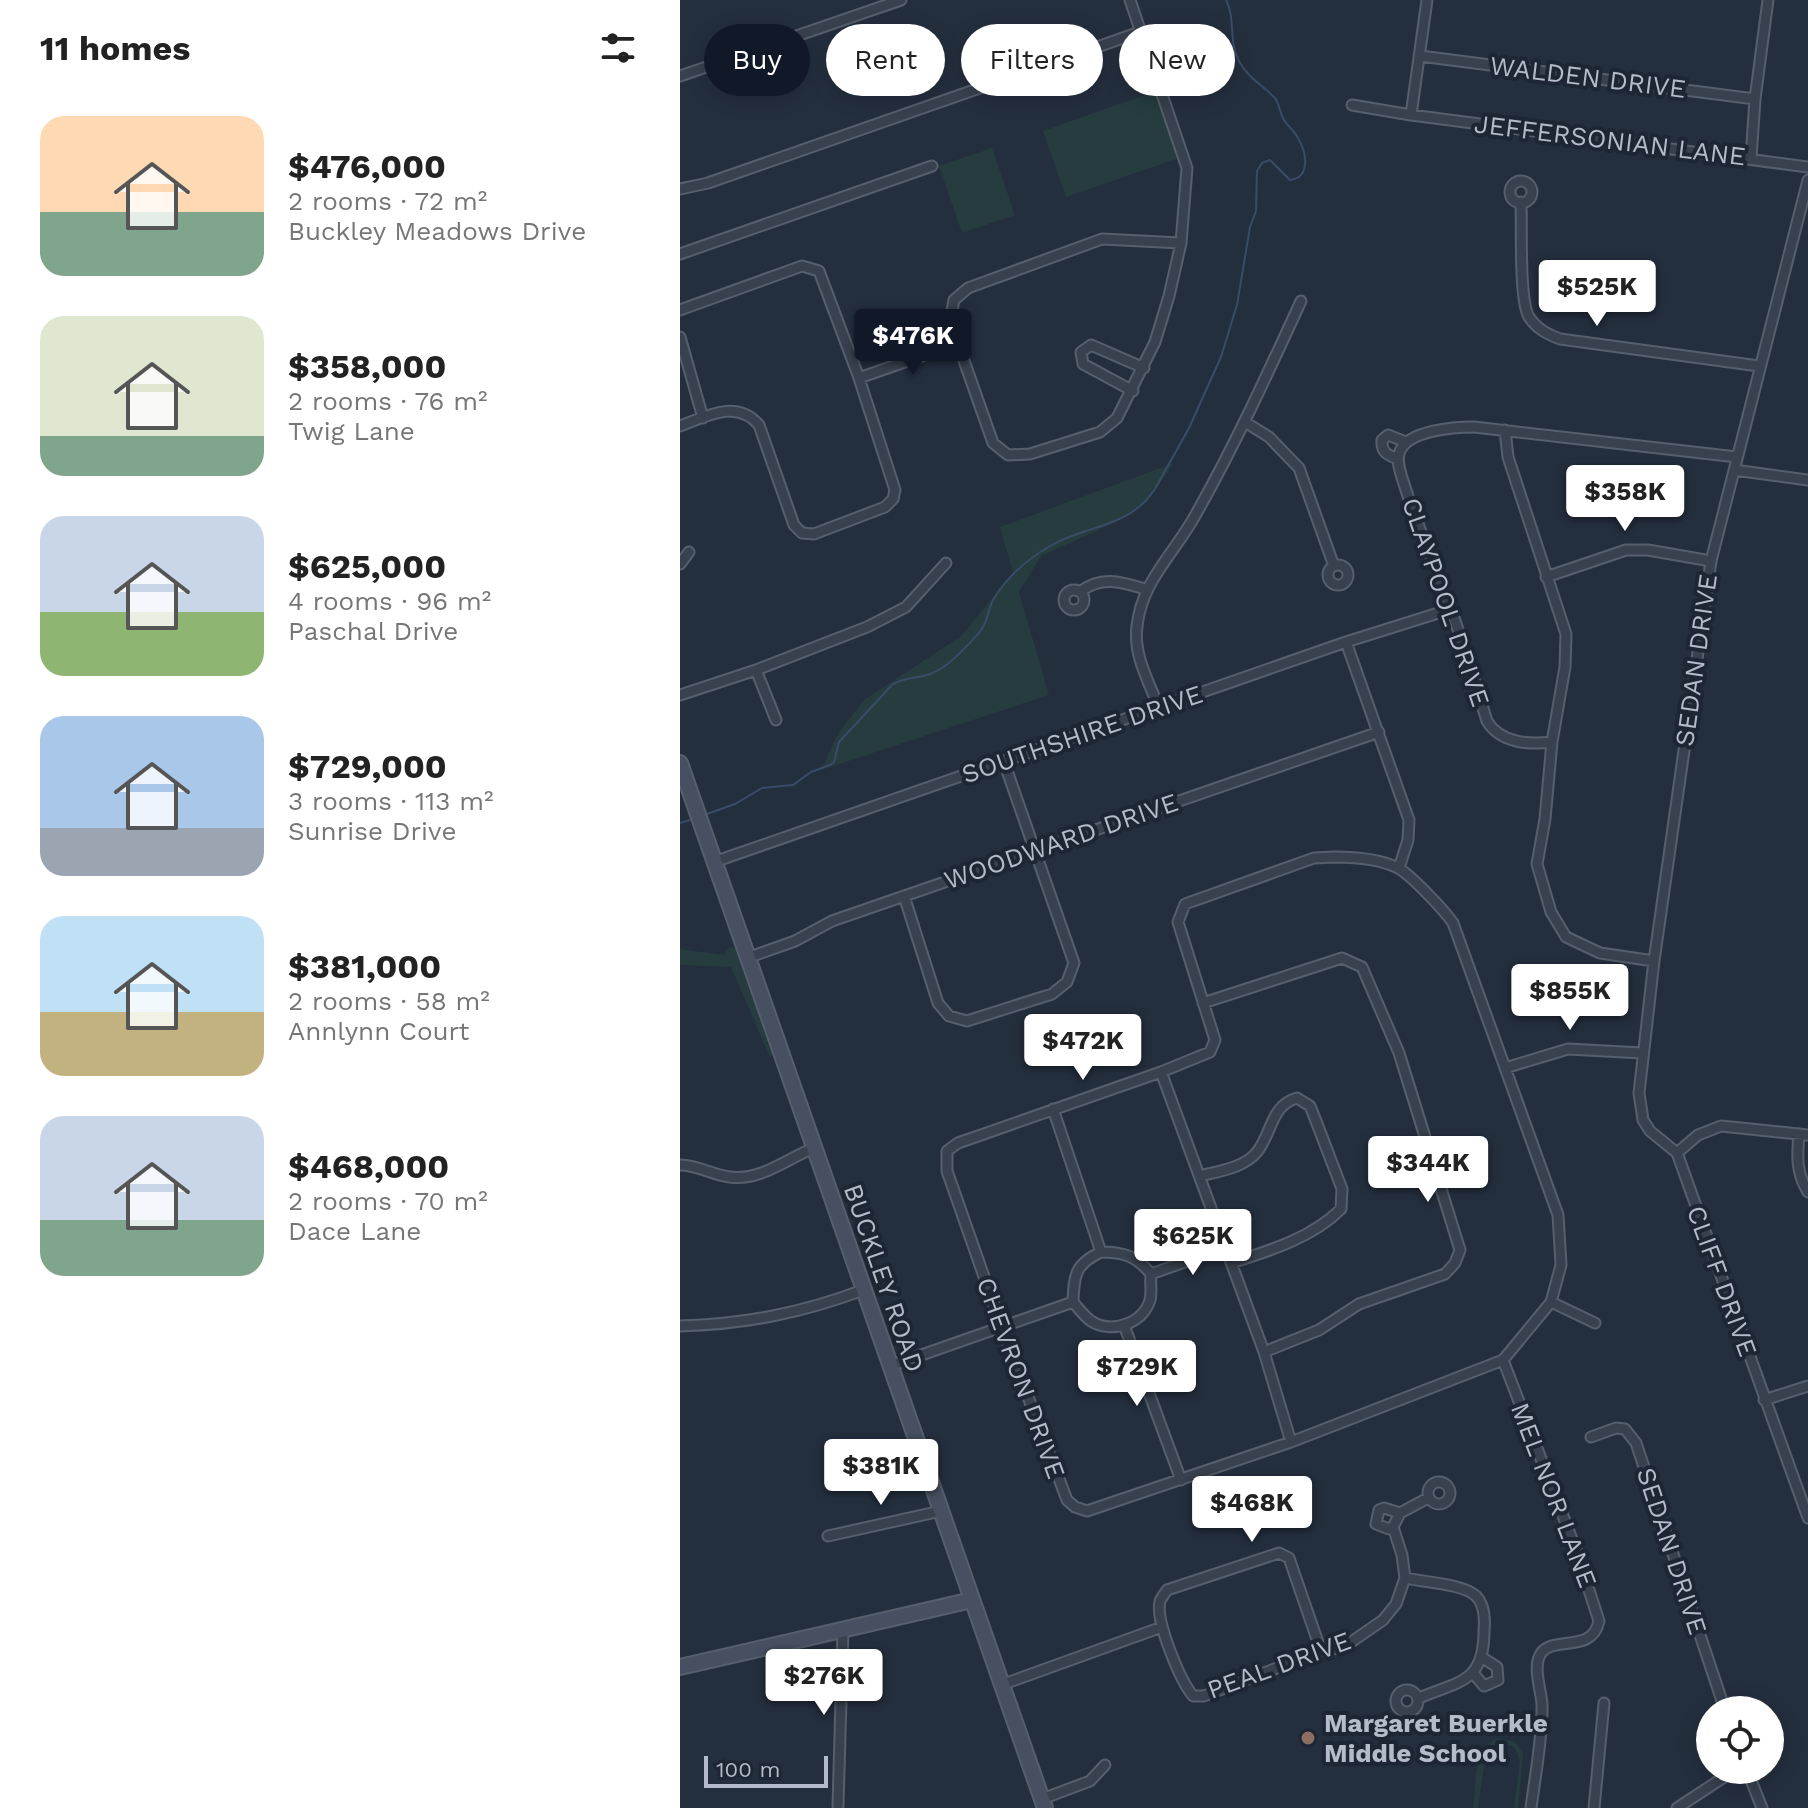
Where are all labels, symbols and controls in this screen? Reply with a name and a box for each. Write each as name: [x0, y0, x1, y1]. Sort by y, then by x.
chip: Buy: [704, 24, 810, 96]
chip: Rent: [826, 24, 945, 96]
chip: Filters: [961, 24, 1103, 96]
chip: New: [1119, 24, 1235, 96]
icon: filters: [596, 26, 640, 70]
text: 11 homes: [40, 28, 190, 68]
street label: WALDEN DRIVE: [1488, 50, 1688, 104]
street label: JEFFERSONIAN LANE: [1473, 108, 1747, 172]
text: $476,000: [288, 146, 446, 186]
icon: home: [104, 148, 200, 244]
text: 2 rooms · 72 m²: [288, 186, 487, 216]
text: Buckley Meadows Drive: [288, 216, 586, 246]
pin: $525K: [1541, 260, 1653, 328]
text: $525K: [1557, 271, 1637, 301]
pin: $476K: [857, 309, 969, 377]
text: $476K: [872, 320, 954, 350]
text: $358,000: [288, 346, 446, 386]
icon: home: [104, 348, 200, 444]
text: 2 rooms · 76 m²: [288, 386, 487, 416]
text: Twig Lane: [288, 416, 415, 446]
pin: $358K: [1569, 465, 1681, 533]
text: $358K: [1584, 476, 1666, 506]
street label: CLAYPOOL DRIVE: [1396, 494, 1496, 710]
text: $625,000: [288, 546, 446, 586]
icon: home: [104, 548, 200, 644]
street label: SEDAN DRIVE: [1669, 572, 1723, 748]
text: 4 rooms · 96 m²: [288, 586, 491, 616]
text: Paschal Drive: [288, 616, 458, 646]
street label: SOUTHSHIRE DRIVE: [958, 679, 1206, 789]
text: $729,000: [288, 746, 447, 786]
icon: home: [104, 748, 200, 844]
text: 3 rooms · 113 m²: [288, 786, 494, 816]
street label: WOODWARD DRIVE: [940, 787, 1182, 895]
text: Sunrise Drive: [288, 816, 456, 846]
text: $381,000: [288, 946, 441, 986]
icon: home: [104, 948, 200, 1044]
pin: $855K: [1514, 964, 1626, 1032]
text: $855K: [1529, 975, 1611, 1005]
text: 2 rooms · 58 m²: [288, 986, 490, 1016]
pin: $472K: [1027, 1014, 1139, 1082]
text: Annlynn Court: [288, 1016, 469, 1046]
text: $472K: [1042, 1025, 1124, 1055]
pin: $344K: [1372, 1136, 1484, 1204]
text: $468,000: [288, 1146, 449, 1186]
text: $344K: [1386, 1147, 1470, 1177]
icon: home: [104, 1148, 200, 1244]
street label: BUCKLEY ROAD: [838, 1180, 930, 1376]
text: 2 rooms · 70 m²: [288, 1186, 488, 1216]
street label: CLIFF DRIVE: [1681, 1202, 1763, 1360]
pin: $625K: [1137, 1209, 1249, 1277]
text: Dace Lane: [288, 1216, 421, 1246]
text: $625K: [1152, 1220, 1234, 1250]
street label: CHEVRON DRIVE: [971, 1273, 1071, 1483]
pin: $729K: [1081, 1340, 1193, 1408]
text: $729K: [1096, 1351, 1178, 1381]
street label: MEL NOR LANE: [1505, 1398, 1603, 1592]
pin: $381K: [825, 1439, 937, 1507]
text: $381K: [842, 1450, 920, 1480]
street label: SEDAN DRIVE: [1631, 1464, 1713, 1638]
pin: $468K: [1196, 1476, 1308, 1544]
text: $468K: [1210, 1487, 1294, 1517]
street label: PEAL DRIVE: [1203, 1625, 1355, 1705]
pin: $276K: [768, 1649, 880, 1717]
text: $276K: [784, 1660, 864, 1690]
map controls: [1696, 1696, 1784, 1784]
button: locate: [1696, 1696, 1784, 1784]
place label: Margaret Buerkle Middle School: [1324, 1708, 1548, 1768]
marker: Margaret Buerkle Middle School: [1299, 1729, 1317, 1747]
scale bar: [704, 1752, 828, 1788]
text: 100 m: [716, 1757, 780, 1782]

